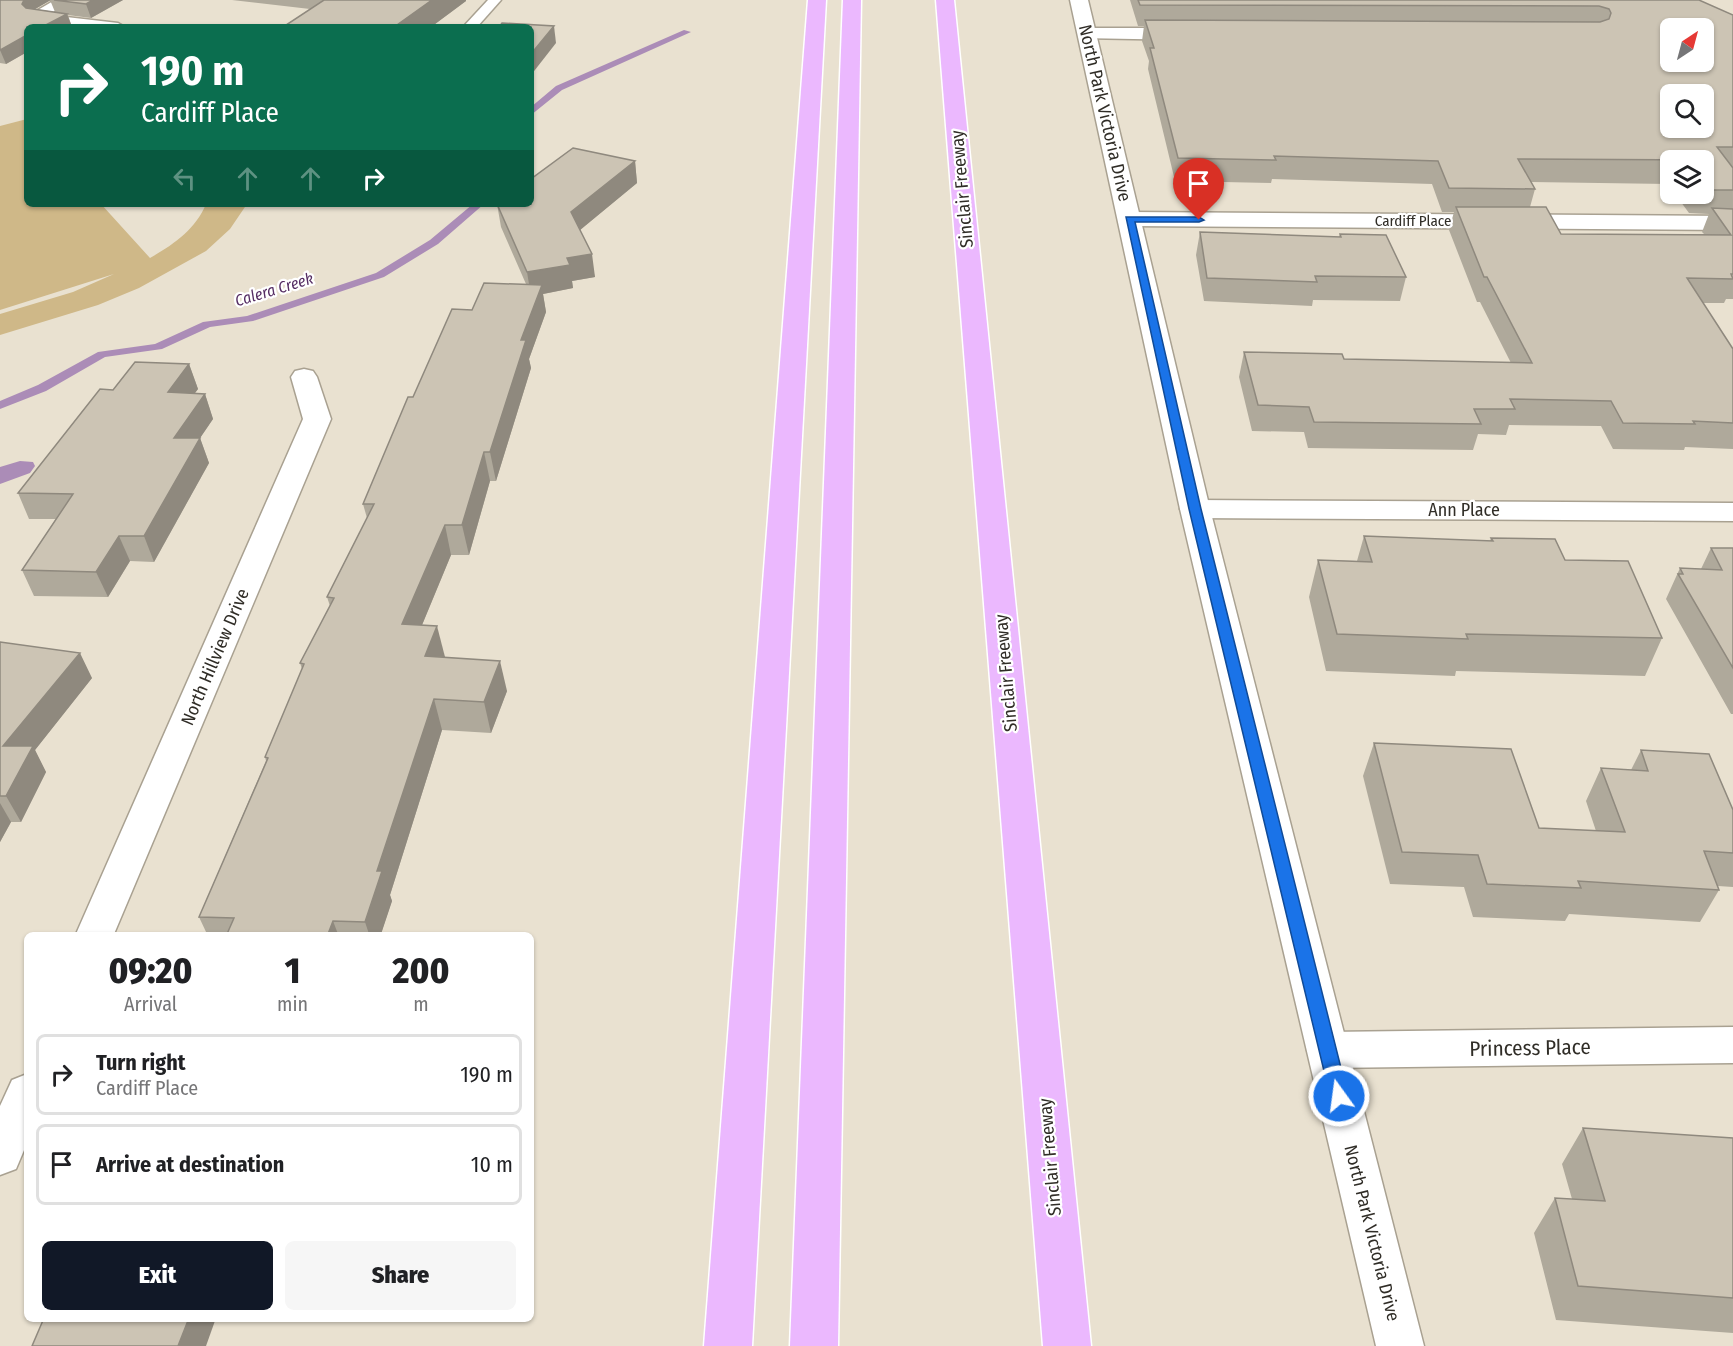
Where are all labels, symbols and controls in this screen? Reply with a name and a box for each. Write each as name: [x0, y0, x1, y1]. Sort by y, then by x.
north arrow: [1660, 18, 1714, 72]
map controls: [1660, 18, 1714, 204]
street label: North Park Victoria Drive: [1074, 22, 1136, 204]
text: 190 m: [141, 46, 244, 96]
icon: right: [42, 48, 120, 126]
button: search: [1660, 84, 1714, 138]
text: Cardiff Place: [141, 97, 279, 129]
street label: Sinclair Freeway: [946, 129, 978, 249]
button: layers: [1660, 150, 1714, 204]
pin: [1173, 158, 1224, 220]
icon: left: [168, 162, 201, 195]
icon: ahead: [231, 162, 264, 195]
icon: ahead: [294, 162, 327, 195]
icon: right: [357, 162, 390, 195]
icon: arrive: [1182, 167, 1215, 200]
street label: Cardiff Place: [1375, 212, 1451, 230]
water label: Calera Creek: [233, 269, 316, 310]
street label: Ann Place: [1428, 499, 1500, 521]
street label: North Hillview Drive: [176, 585, 254, 729]
street label: Sinclair Freeway: [990, 613, 1022, 733]
text: 09:20: [109, 949, 192, 993]
text: 1: [285, 949, 300, 993]
text: 200: [393, 949, 449, 993]
text: Arrival: [124, 992, 177, 1016]
text: min: [277, 992, 308, 1016]
text: m: [413, 992, 429, 1016]
street label: Princess Place: [1469, 1034, 1591, 1062]
text: Turn right: [96, 1049, 185, 1076]
icon: right: [45, 1058, 78, 1091]
text: 190 m: [460, 1061, 513, 1088]
position arrow: [1307, 1064, 1371, 1128]
text: Cardiff Place: [96, 1076, 198, 1100]
street label: Sinclair Freeway: [1034, 1097, 1066, 1217]
street label: North Park Victoria Drive: [1339, 1143, 1405, 1324]
icon: arrive: [45, 1148, 78, 1181]
text: Arrive at destination: [96, 1151, 284, 1178]
text: 10 m: [471, 1151, 513, 1178]
button: Exit: [42, 1241, 273, 1310]
button: Share: [285, 1241, 516, 1310]

